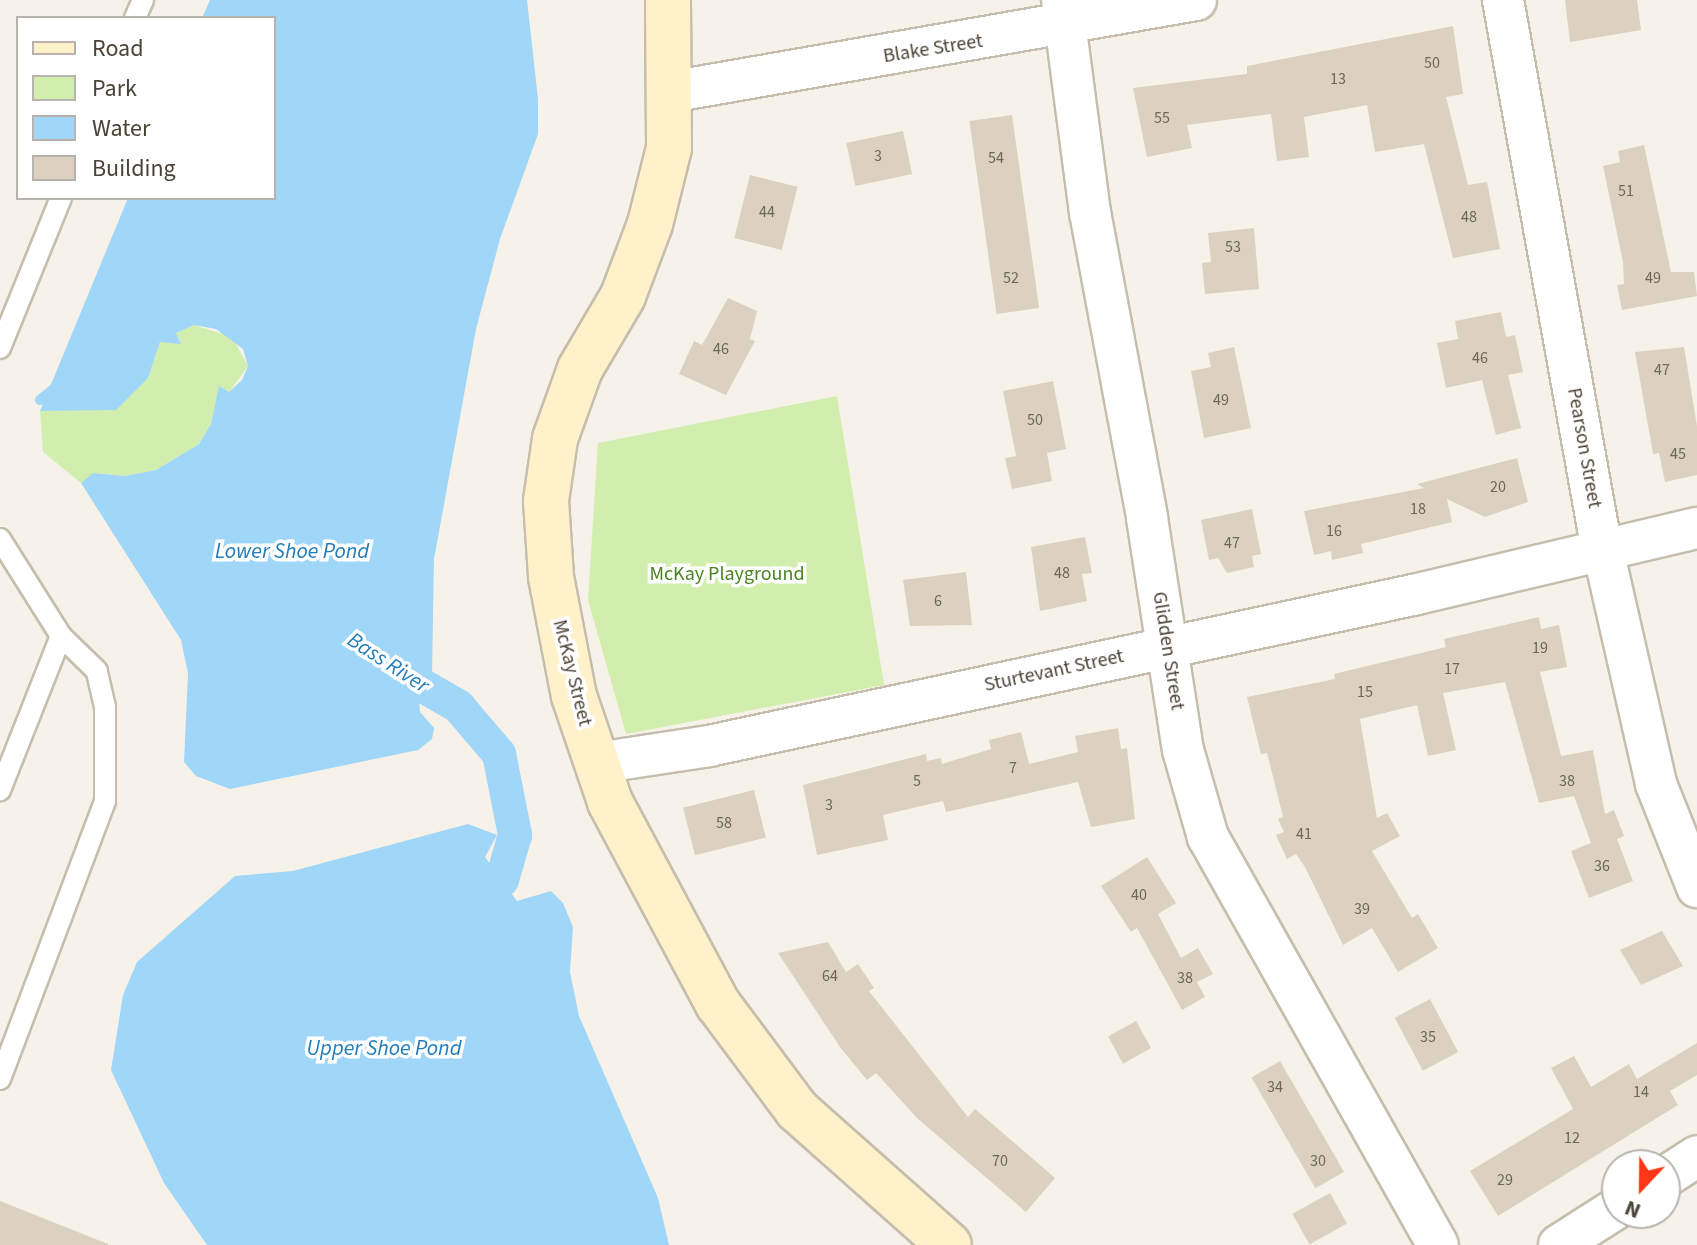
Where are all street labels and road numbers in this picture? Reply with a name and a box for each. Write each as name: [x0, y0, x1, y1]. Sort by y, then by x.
street label: Blake Street: [881, 29, 985, 69]
street label: Pearson Street: [1562, 386, 1606, 510]
street label: Glidden Street: [1147, 590, 1189, 712]
street label: McKay Street: [547, 617, 597, 729]
street label: Sturtevant Street: [982, 644, 1126, 698]

